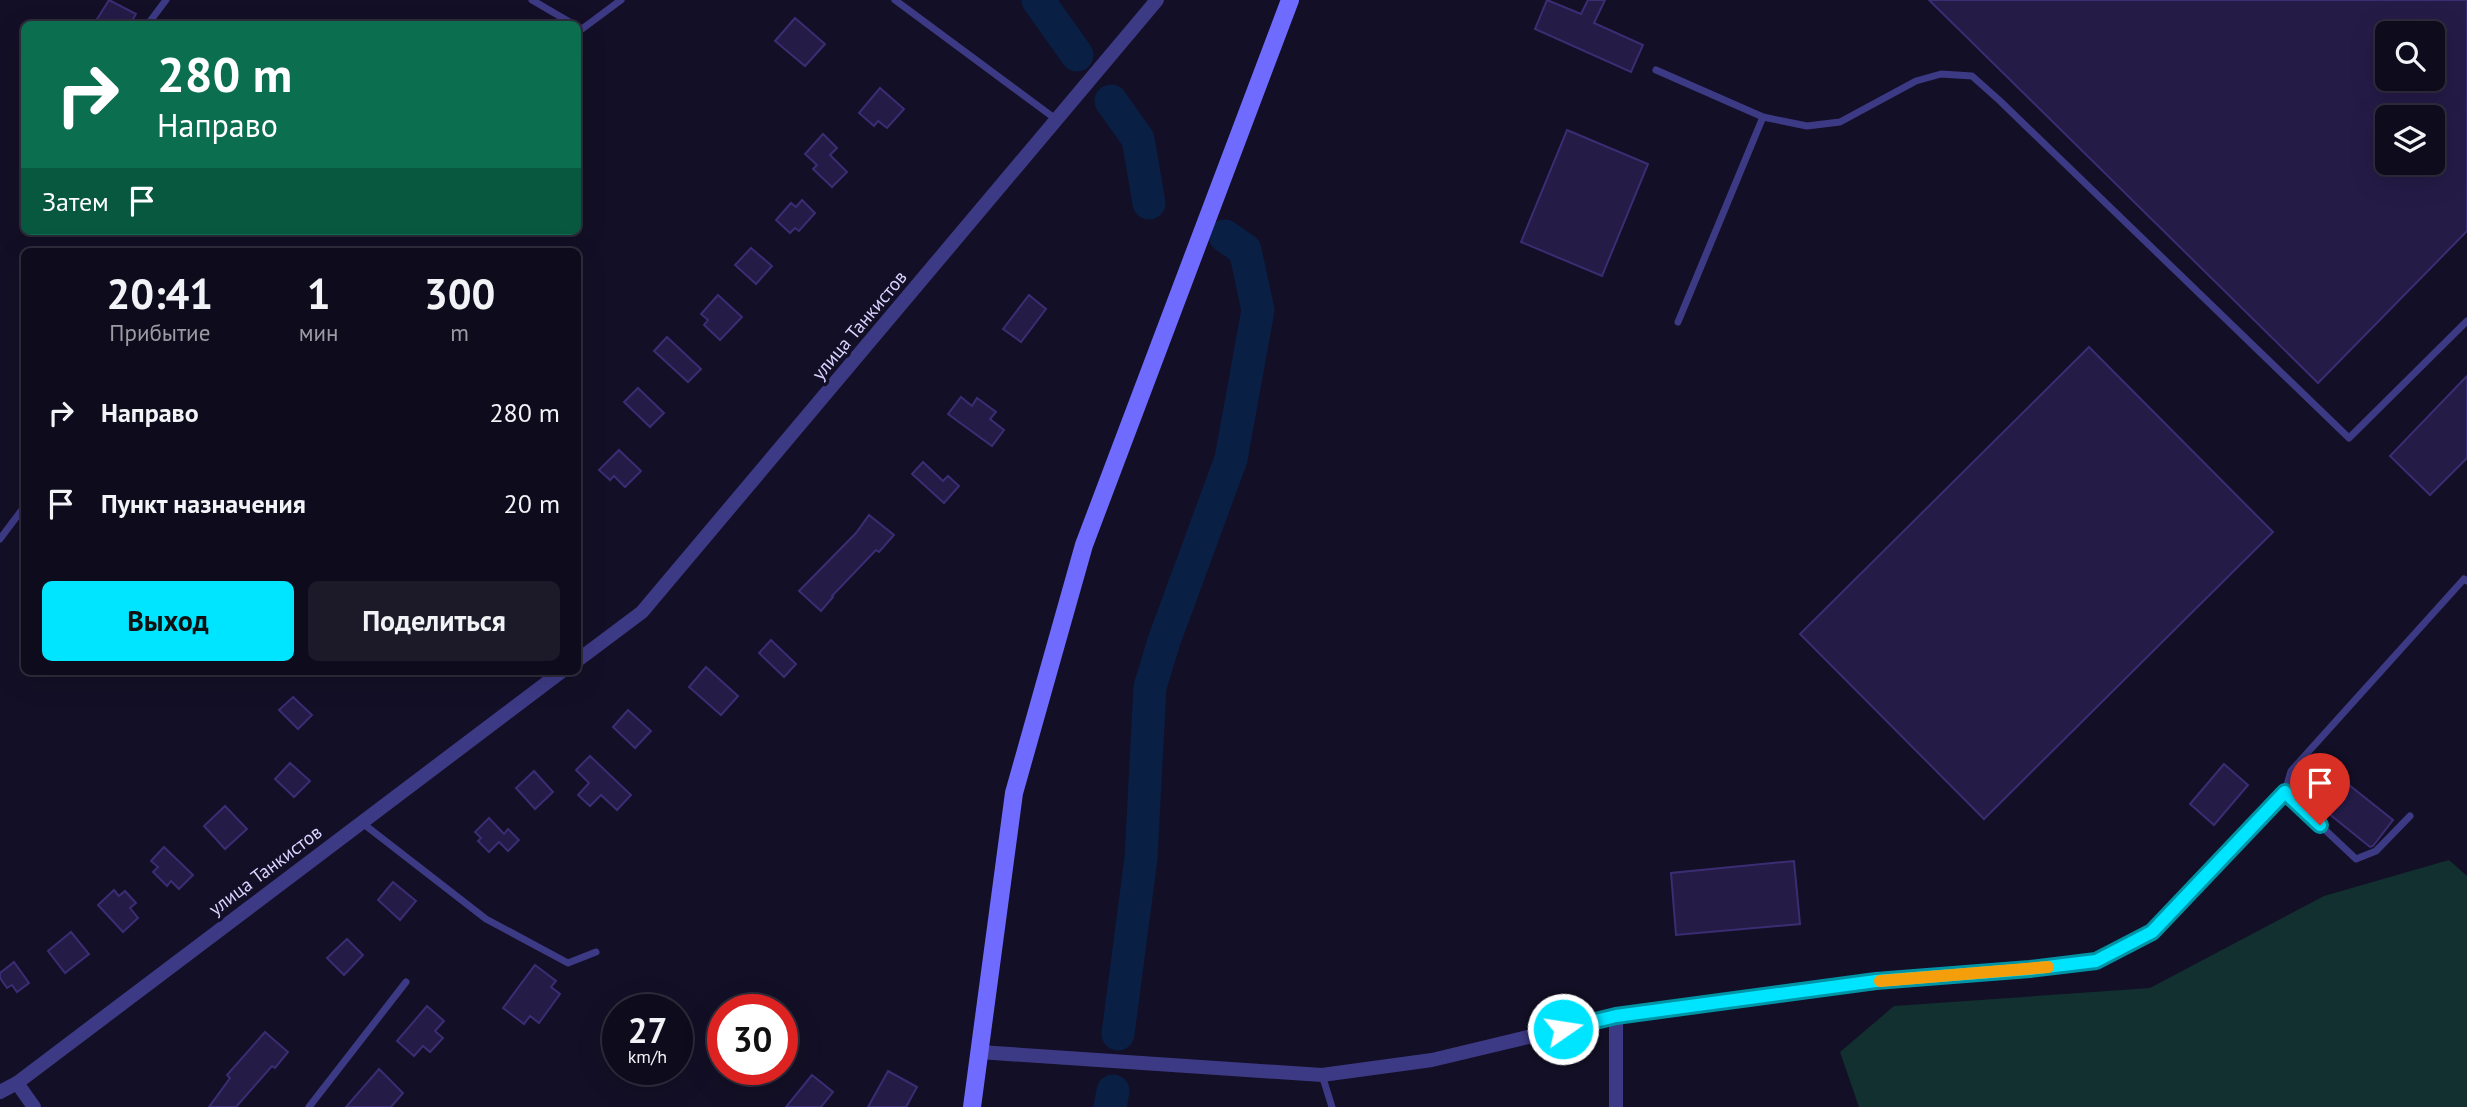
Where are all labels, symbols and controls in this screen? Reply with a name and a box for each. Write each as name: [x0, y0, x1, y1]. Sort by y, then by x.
map controls: [2375, 21, 2445, 175]
button: search: [2375, 21, 2445, 91]
text: 280 m: [157, 42, 292, 106]
icon: right: [42, 49, 133, 140]
text: Направо: [157, 104, 278, 146]
button: layers: [2375, 105, 2445, 175]
icon: arrive: [123, 182, 161, 220]
text: Затем: [42, 185, 109, 218]
street label: улица Танкистов: [806, 265, 912, 385]
text: 20:41: [107, 266, 213, 321]
text: 1: [307, 266, 330, 321]
text: 300: [424, 266, 495, 321]
text: Прибытие: [109, 318, 210, 347]
text: мин: [299, 318, 338, 347]
text: m: [450, 318, 469, 347]
icon: right: [42, 394, 80, 432]
text: Направо: [101, 396, 199, 429]
text: 280 m: [489, 396, 560, 429]
icon: arrive: [42, 485, 80, 523]
text: Пункт назначения: [101, 487, 306, 520]
text: 20 m: [504, 487, 560, 520]
button: Выход: [42, 581, 294, 661]
button: Поделиться: [308, 581, 560, 661]
pin: [2290, 753, 2350, 825]
icon: arrive: [2301, 764, 2339, 802]
street label: улица Танкистов: [204, 820, 326, 920]
position arrow: [1526, 992, 1600, 1066]
speed limit sign: 30: [707, 994, 798, 1085]
text: 27: [628, 1007, 667, 1053]
text: km/h: [628, 1045, 667, 1068]

